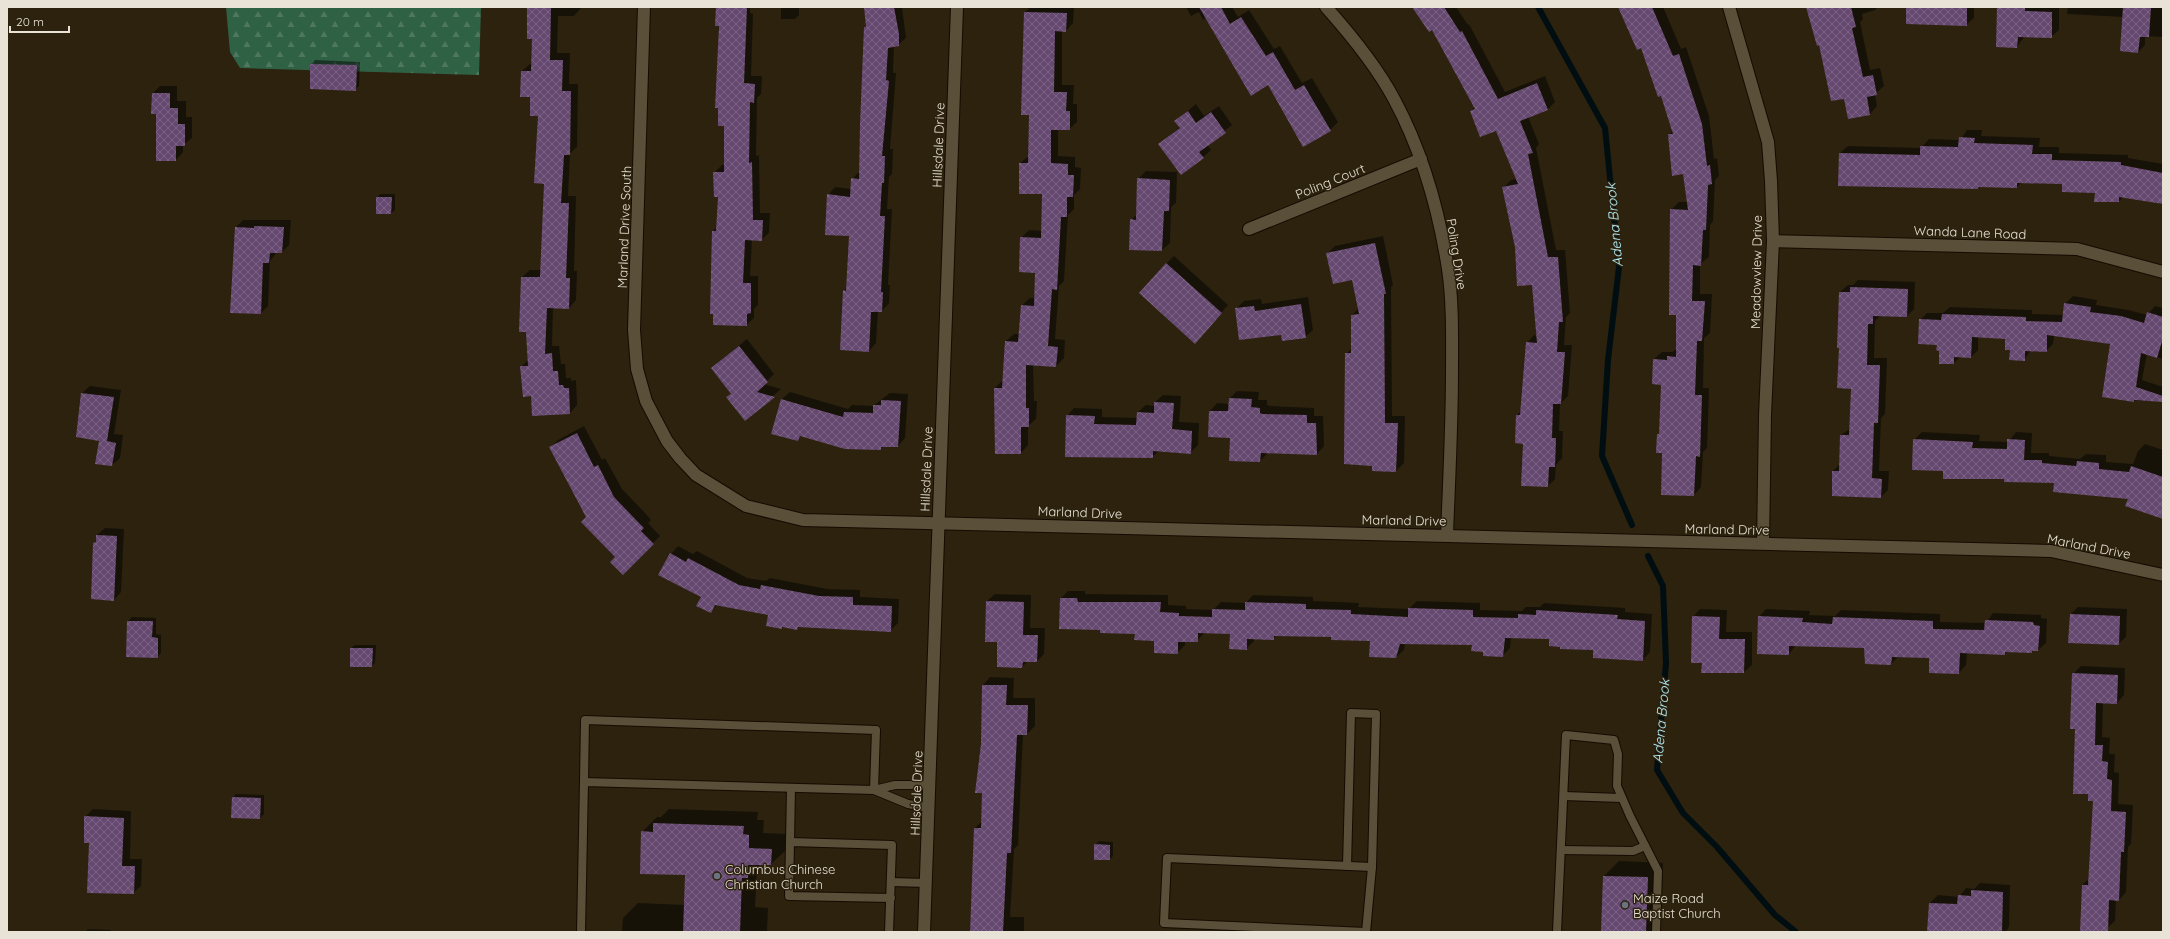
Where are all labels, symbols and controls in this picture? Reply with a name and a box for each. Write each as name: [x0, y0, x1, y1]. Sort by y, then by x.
scale bar: [10, 8, 69, 34]
text: 20 m: [16, 14, 44, 29]
street label: Hillsdale Drive: [929, 102, 947, 188]
street label: Poling Court: [1293, 160, 1367, 202]
street label: Marland Drive South: [614, 165, 634, 289]
water label: Adena Brook: [1601, 181, 1627, 268]
street label: Meadowview Drive: [1747, 215, 1765, 329]
street label: Poling Drive: [1443, 217, 1471, 291]
street label: Wanda Lane Road: [1913, 222, 2027, 242]
street label: Hillsdale Drive: [917, 426, 935, 512]
street label: Marland Drive: [1037, 503, 1123, 521]
street label: Marland Drive: [1361, 511, 1447, 529]
street label: Marland Drive: [1684, 520, 1770, 538]
street label: Marland Drive: [2046, 530, 2132, 562]
water label: Adena Brook: [1648, 677, 1674, 764]
street label: Hillsdale Drive: [907, 750, 925, 836]
place label: Columbus Chinese Christian Church: [725, 861, 835, 892]
marker: Columbus Chinese Christian Church: [712, 871, 722, 881]
place label: Maize Road Baptist Church: [1633, 890, 1721, 921]
marker: Maize Road Baptist Church: [1620, 900, 1630, 910]

